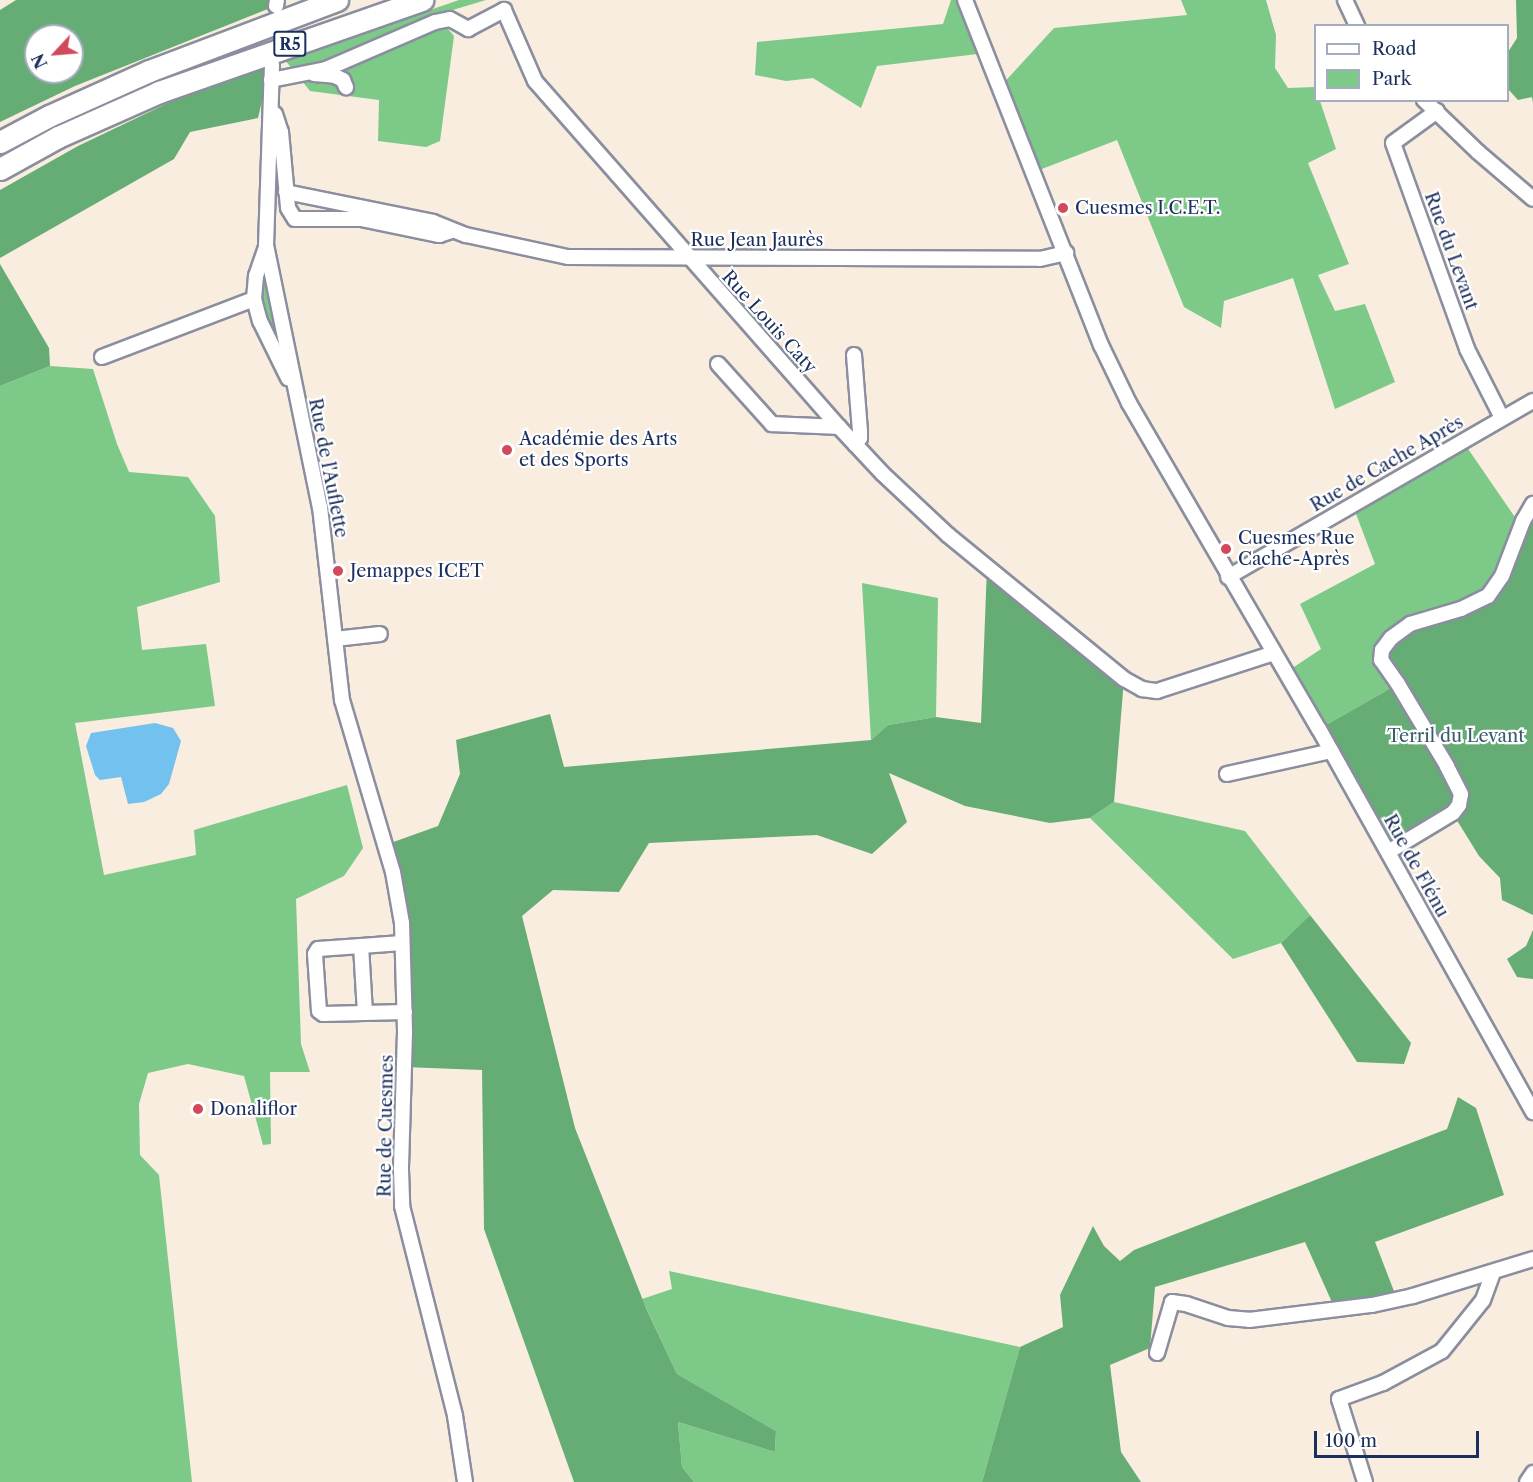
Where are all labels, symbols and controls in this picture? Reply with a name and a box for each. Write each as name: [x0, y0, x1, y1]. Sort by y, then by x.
north arrow: [24, 24, 84, 84]
legend: [1314, 24, 1509, 102]
road number: R5: [272, 31, 308, 57]
text: Road: [1372, 38, 1417, 60]
text: N: [28, 50, 52, 72]
text: Park: [1372, 68, 1411, 90]
street label: Rue du Levant: [1420, 189, 1482, 313]
place label: Cuesmes I.C.E.T.: [1075, 197, 1220, 219]
marker: Cuesmes I.C.E.T.: [1056, 201, 1070, 215]
street label: Rue Jean Jaurès: [691, 229, 823, 251]
street label: Rue Louis Caty: [717, 266, 821, 378]
street label: Rue de l'Auflette: [304, 396, 352, 540]
street label: Rue de Cache Après: [1306, 411, 1468, 517]
place label: Académie des Arts et des Sports: [519, 429, 678, 472]
marker: Académie des Arts et des Sports: [500, 443, 514, 457]
place label: Cuesmes Rue Cache-Après: [1238, 528, 1355, 570]
marker: Cuesmes Rue Cache-Après: [1219, 542, 1233, 556]
place label: Jemappes ICET: [350, 560, 484, 582]
marker: Jemappes ICET: [331, 564, 345, 578]
park label: Terril du Levant: [1387, 725, 1525, 747]
street label: Rue de Flénu: [1379, 811, 1453, 921]
street label: Rue de Cuesmes: [374, 1055, 398, 1197]
place label: Donaliflor: [210, 1098, 297, 1120]
marker: Donaliflor: [191, 1102, 205, 1116]
scale bar: [1317, 1419, 1482, 1457]
text: 100 m: [1325, 1430, 1377, 1452]

